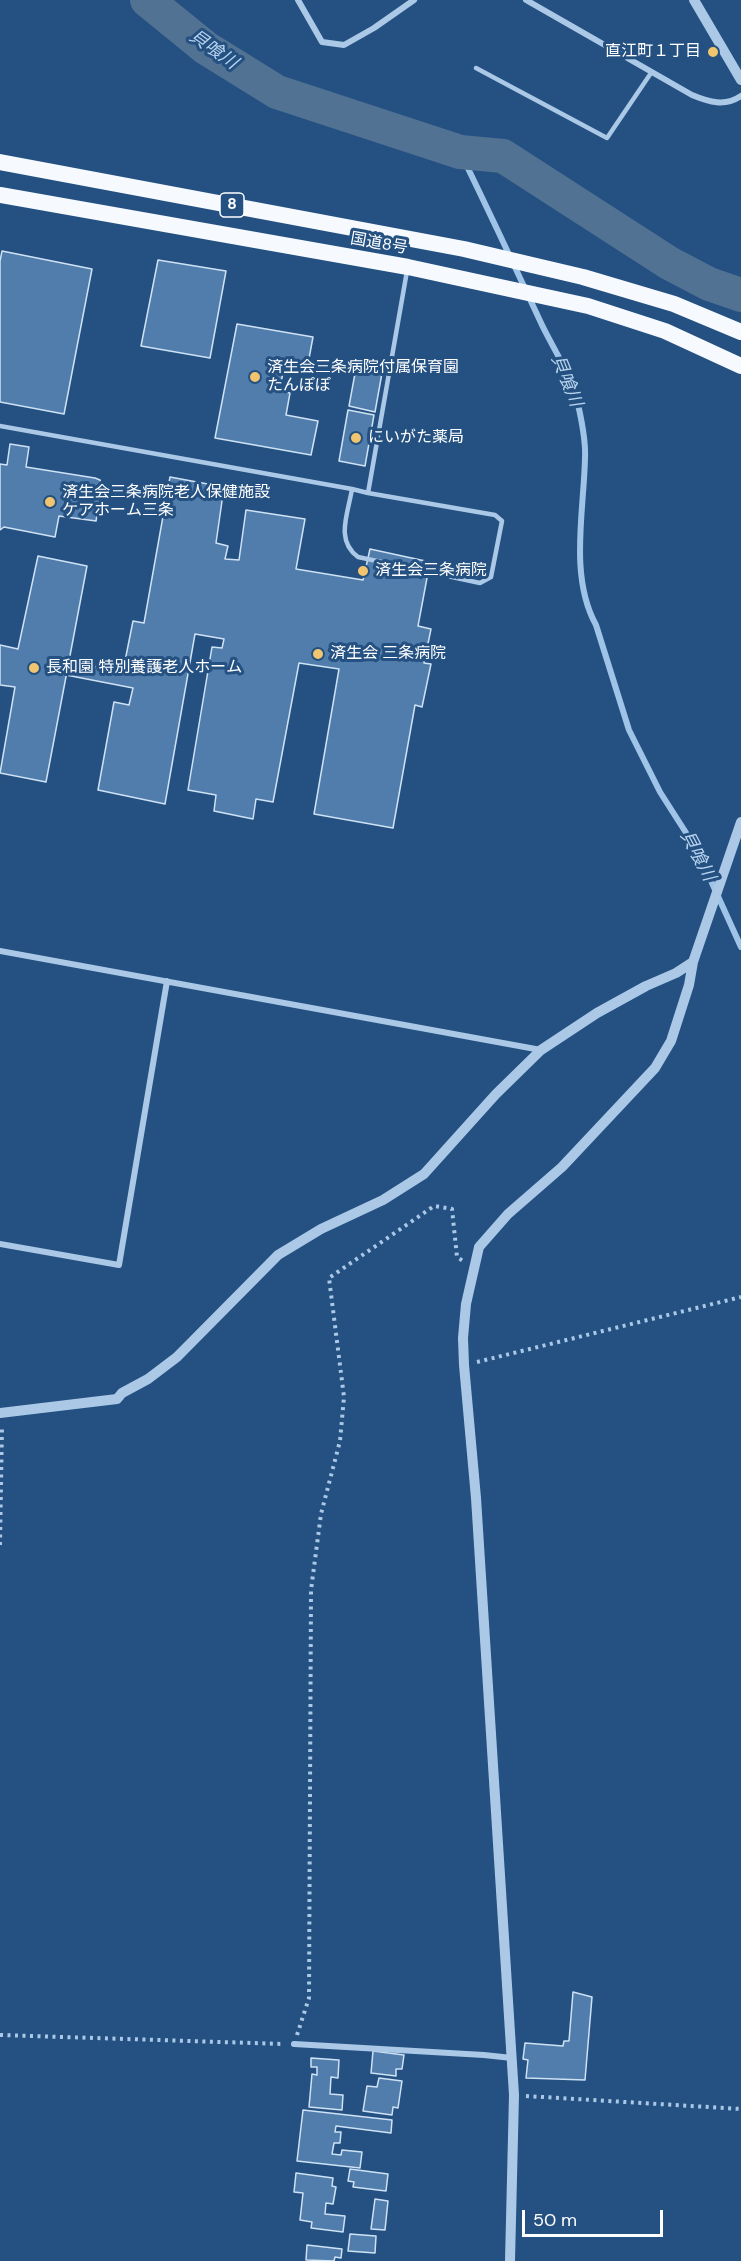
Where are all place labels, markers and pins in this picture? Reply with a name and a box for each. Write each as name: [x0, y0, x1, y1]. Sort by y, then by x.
place label: 直江町１丁目: [605, 42, 701, 62]
marker: 直江町１丁目: [706, 45, 720, 59]
place label: 済生会三条病院付属保育園 たんぽぽ: [267, 358, 459, 396]
marker: 済生会三条病院付属保育園 たんぽぽ: [248, 370, 262, 384]
place label: にいがた薬局: [368, 428, 464, 448]
marker: にいがた薬局: [349, 431, 363, 445]
place label: 済生会三条病院老人保健施設 ケアホーム三条: [62, 483, 270, 521]
marker: 済生会三条病院老人保健施設 ケアホーム三条: [43, 495, 57, 509]
place label: 済生会三条病院: [375, 561, 487, 581]
marker: 済生会三条病院: [356, 564, 370, 578]
place label: 済生会 三条病院: [330, 644, 446, 664]
marker: 済生会 三条病院: [311, 647, 325, 661]
place label: 長和園 特別養護老人ホーム: [46, 658, 242, 678]
marker: 長和園 特別養護老人ホーム: [27, 661, 41, 675]

